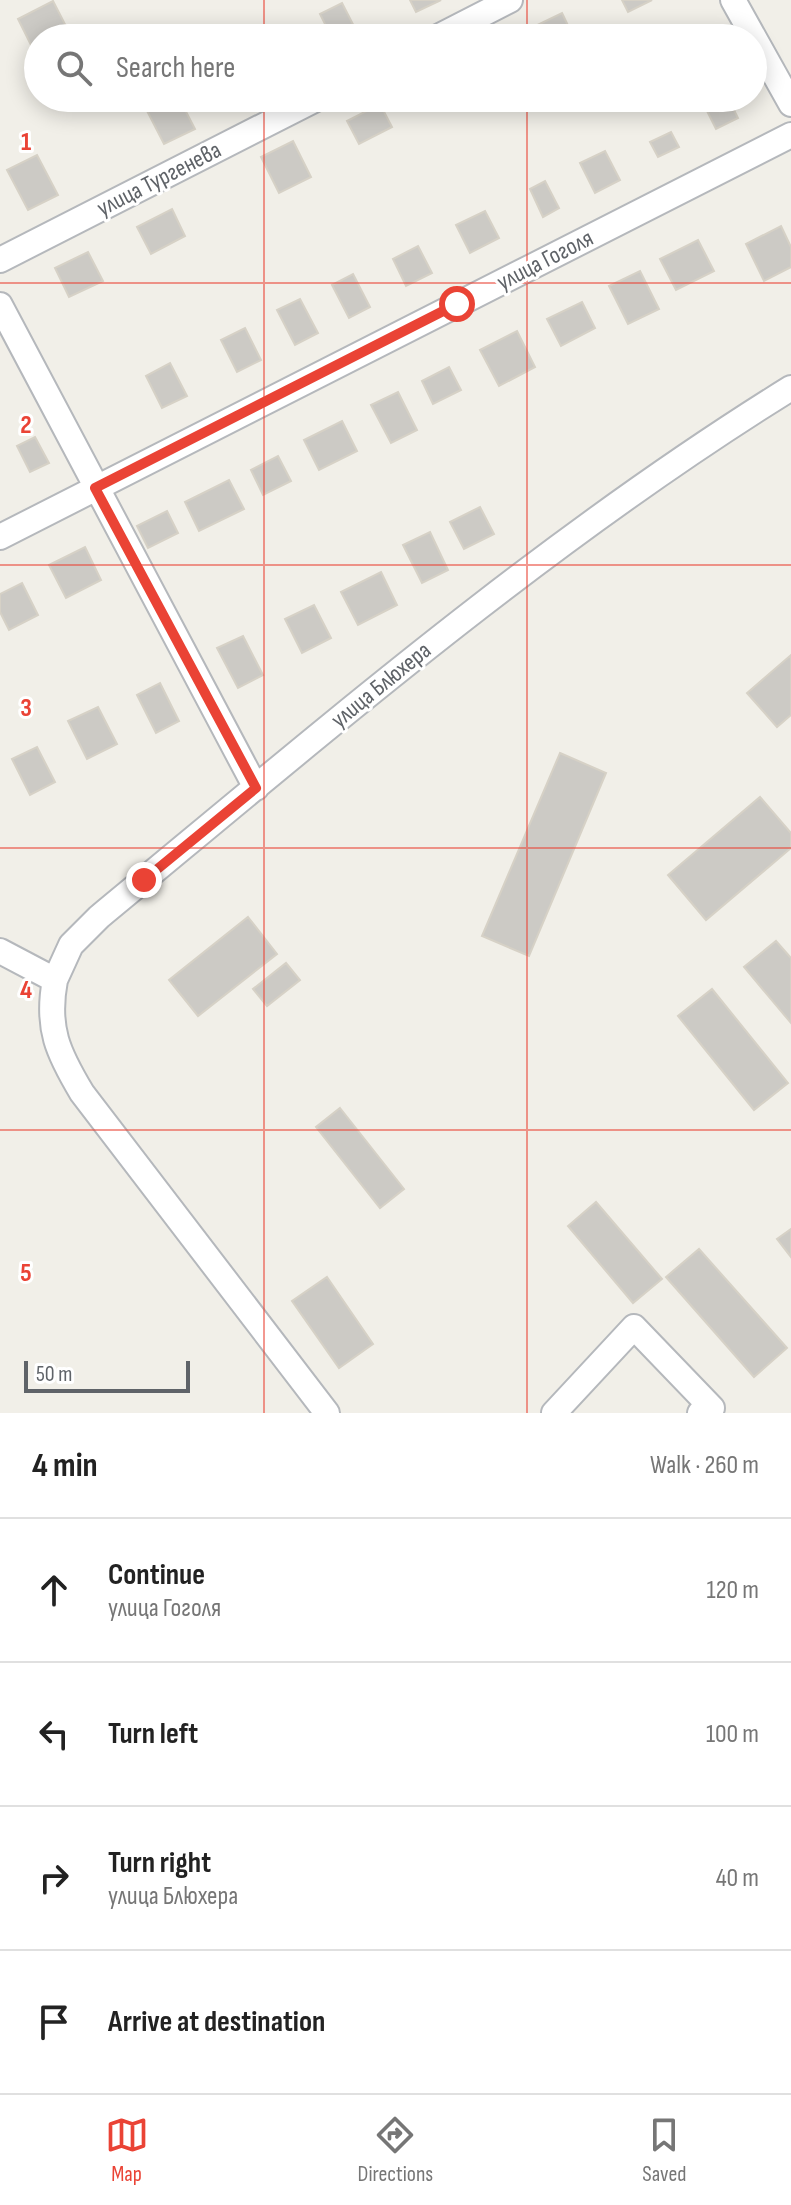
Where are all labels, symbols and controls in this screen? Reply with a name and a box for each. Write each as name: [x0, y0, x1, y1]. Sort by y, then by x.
search box: [24, 24, 767, 112]
icon: search: [52, 46, 96, 90]
text: Search here: [116, 50, 235, 86]
text: 1: [21, 127, 31, 158]
street label: улица Тургенева: [92, 135, 226, 223]
street label: улица Гоголя: [492, 223, 598, 297]
route start: [439, 286, 475, 322]
text: 2: [20, 410, 32, 441]
street label: улица Блюхера: [325, 636, 437, 734]
text: 3: [20, 693, 32, 724]
route end: [126, 862, 162, 898]
text: 4: [20, 975, 32, 1006]
text: 5: [20, 1258, 32, 1289]
scale bar: [24, 1357, 190, 1393]
text: 50 m: [36, 1361, 72, 1388]
text: 4 min: [32, 1445, 98, 1486]
text: Walk · 260 m: [650, 1450, 759, 1481]
text: Continue: [108, 1557, 205, 1593]
icon: ahead: [32, 1568, 76, 1612]
text: 120 m: [706, 1575, 759, 1606]
text: улица Гоголя: [108, 1593, 221, 1624]
icon: left: [32, 1712, 76, 1756]
text: Turn left: [108, 1716, 198, 1752]
text: 100 m: [706, 1719, 759, 1750]
text: Turn right: [108, 1845, 211, 1881]
icon: right: [32, 1856, 76, 1900]
text: 40 m: [716, 1863, 759, 1894]
text: улица Блюхера: [108, 1881, 238, 1912]
icon: arrive: [32, 2000, 76, 2044]
text: Arrive at destination: [108, 2004, 325, 2040]
tab: Map: [105, 2113, 149, 2188]
tab: Directions: [358, 2113, 433, 2188]
tab: Saved: [642, 2113, 686, 2188]

